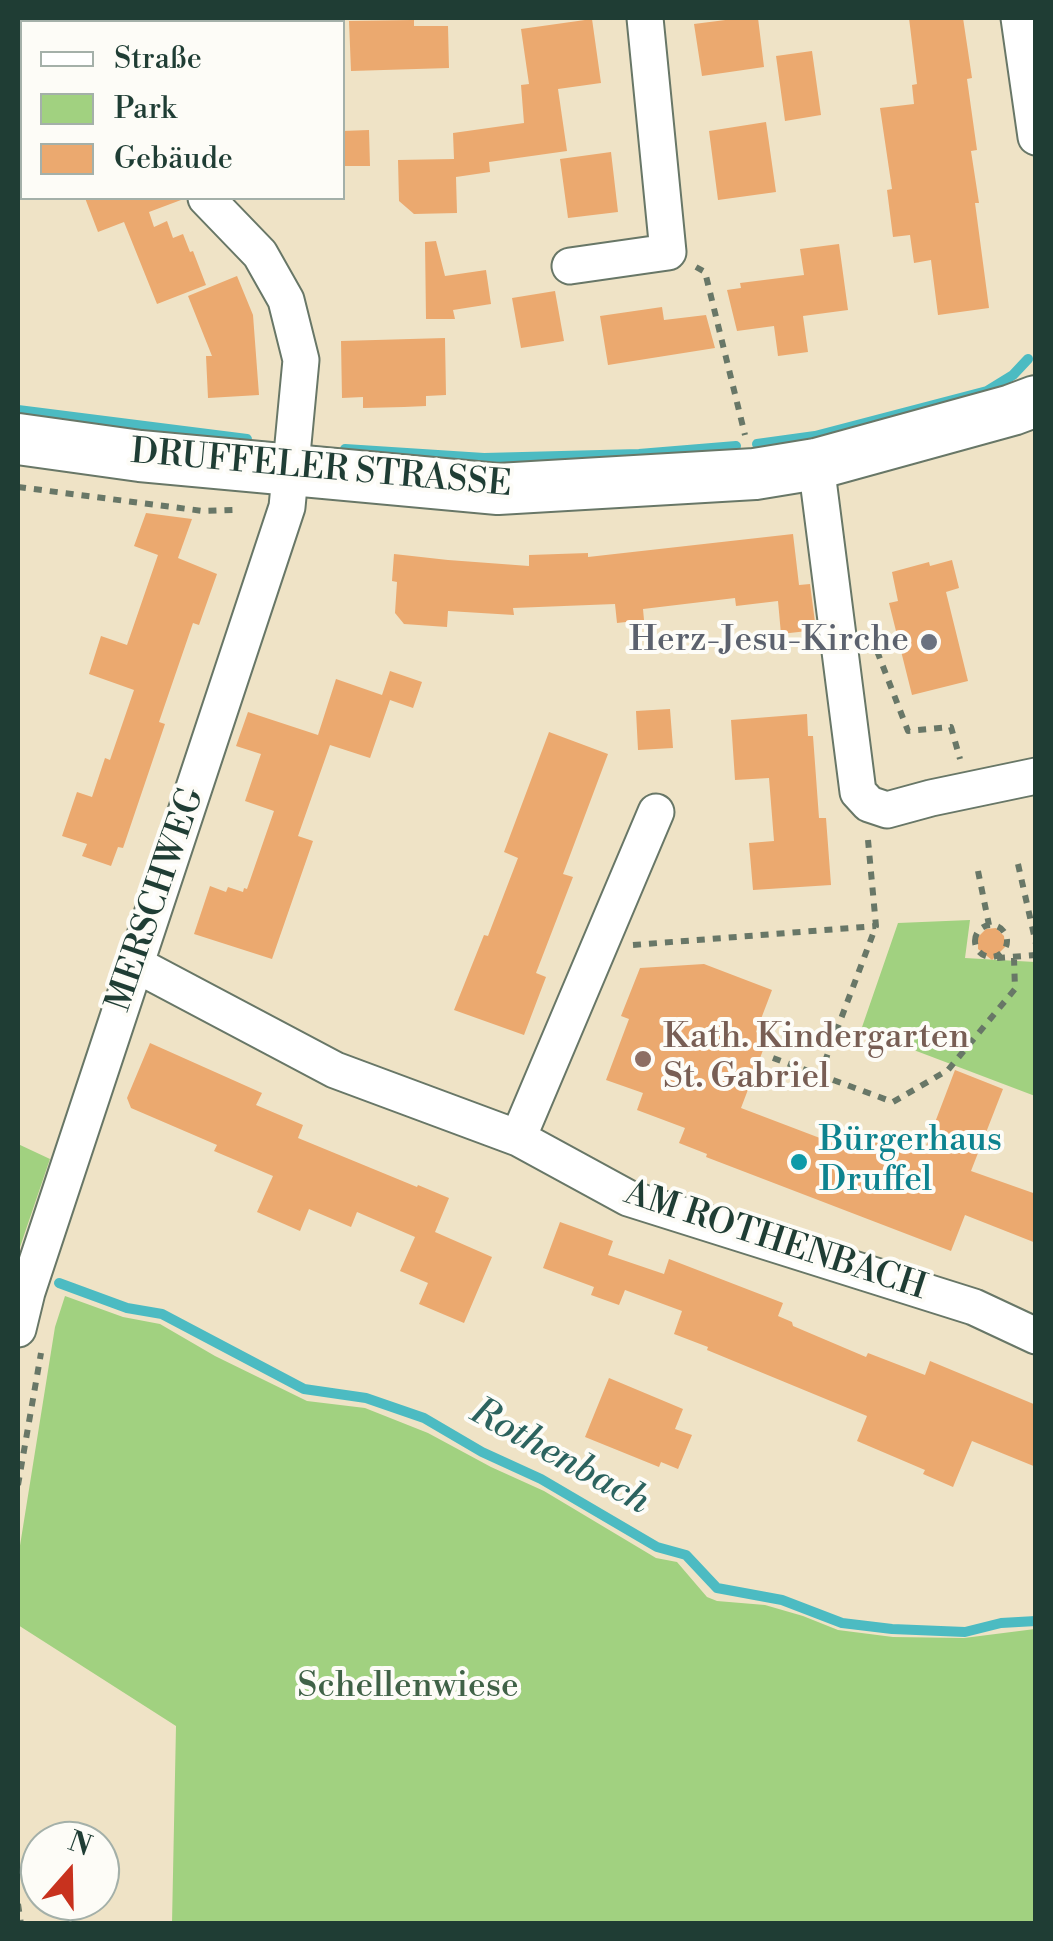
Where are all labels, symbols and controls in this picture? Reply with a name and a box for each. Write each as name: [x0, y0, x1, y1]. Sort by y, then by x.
legend: [20, 20, 345, 200]
text: Straße: [114, 40, 202, 78]
text: Park: [114, 90, 176, 128]
text: Gebäude: [114, 140, 233, 178]
street label: DRUFFELER STRASSE: [129, 432, 513, 508]
place label: Herz-Jesu-Kirche: [629, 621, 909, 663]
marker: Herz-Jesu-Kirche: [918, 631, 940, 653]
street label: MERSCHWEG: [99, 783, 215, 1017]
place label: Kath. Kindergarten St. Gabriel: [663, 1018, 969, 1100]
marker: Kath. Kindergarten St. Gabriel: [632, 1048, 654, 1070]
place label: Bürgerhaus Druffel: [819, 1121, 1002, 1203]
marker: Bürgerhaus Druffel: [788, 1151, 810, 1173]
street label: AM ROTHENBACH: [619, 1173, 931, 1311]
water label: Rothenbach: [461, 1390, 657, 1526]
park label: Schellenwiese: [297, 1667, 519, 1709]
north arrow: [20, 1821, 120, 1921]
text: N: [63, 1824, 96, 1864]

